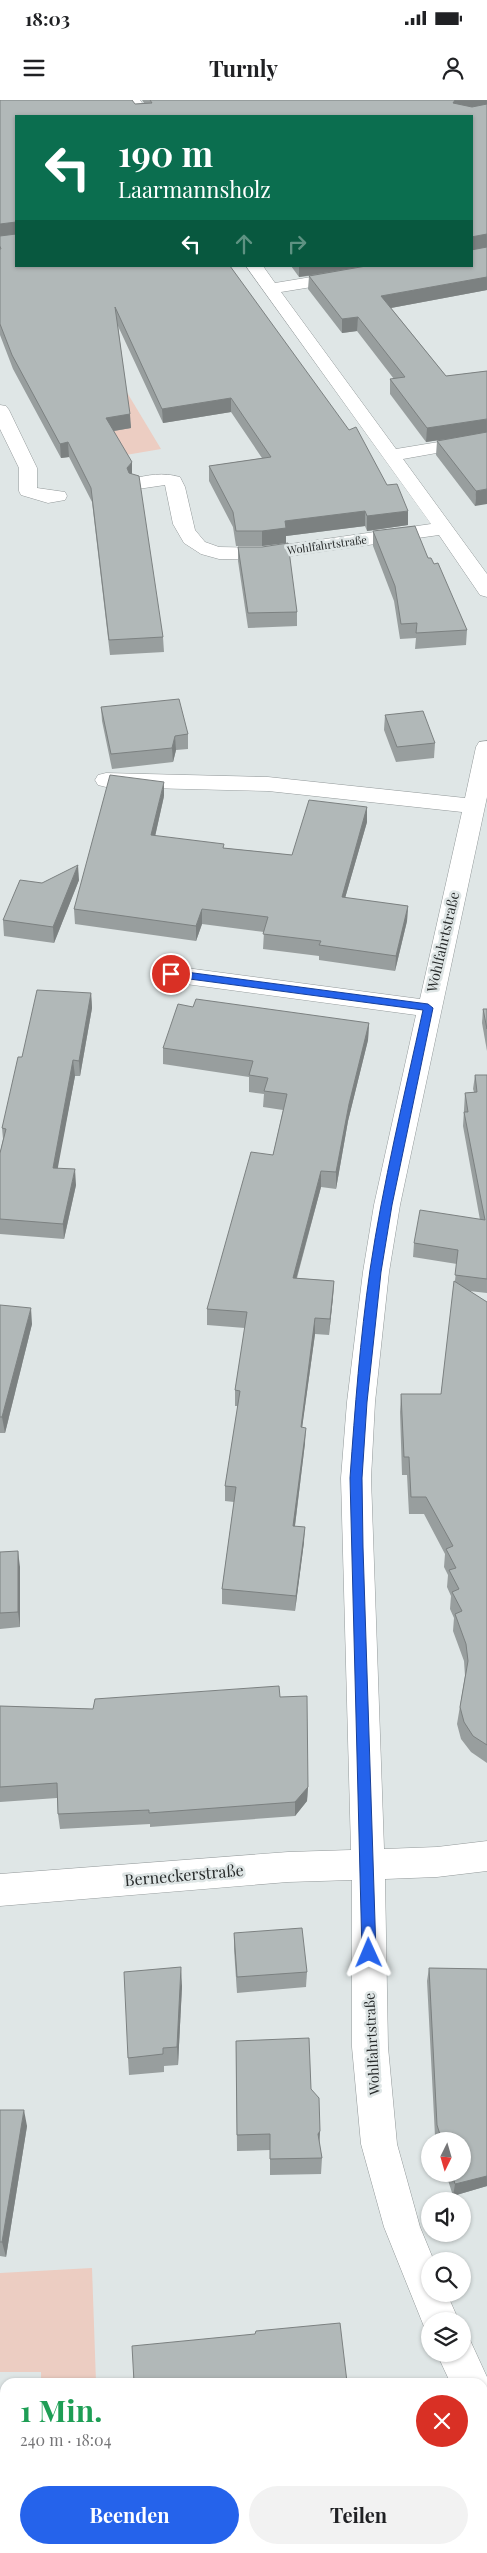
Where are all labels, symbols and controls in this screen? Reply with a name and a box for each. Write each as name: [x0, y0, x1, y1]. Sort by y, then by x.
text: 18:03: [25, 5, 70, 31]
text: Turnly: [209, 53, 278, 83]
icon: menu: [20, 54, 48, 82]
icon: person: [439, 54, 467, 82]
text: 190 m: [118, 129, 213, 176]
icon: left: [35, 135, 100, 200]
text: Laarmannsholz: [118, 174, 271, 204]
icon: left: [177, 230, 205, 258]
icon: ahead: [230, 230, 258, 258]
icon: right: [283, 230, 311, 258]
street label: Wohlfahrtstraße: [285, 531, 368, 558]
street label: Wohlfahrtstraße: [422, 890, 463, 995]
pin: [150, 953, 192, 995]
icon: arrive: [157, 960, 185, 988]
street label: Berneckerstraße: [124, 1859, 244, 1890]
position arrow: [342, 1926, 394, 1978]
street label: Wohlfahrtstraße: [359, 1993, 384, 2097]
north arrow: [421, 2132, 471, 2182]
map controls: [421, 2132, 471, 2362]
button: sound: [421, 2192, 471, 2242]
button: search: [421, 2252, 471, 2302]
button: layers: [421, 2312, 471, 2362]
text: 1 Min.: [20, 2390, 102, 2430]
button: close: [416, 2395, 468, 2447]
text: 240 m · 18:04: [20, 2429, 112, 2450]
button: Beenden: [20, 2486, 239, 2544]
button: Teilen: [249, 2486, 468, 2544]

